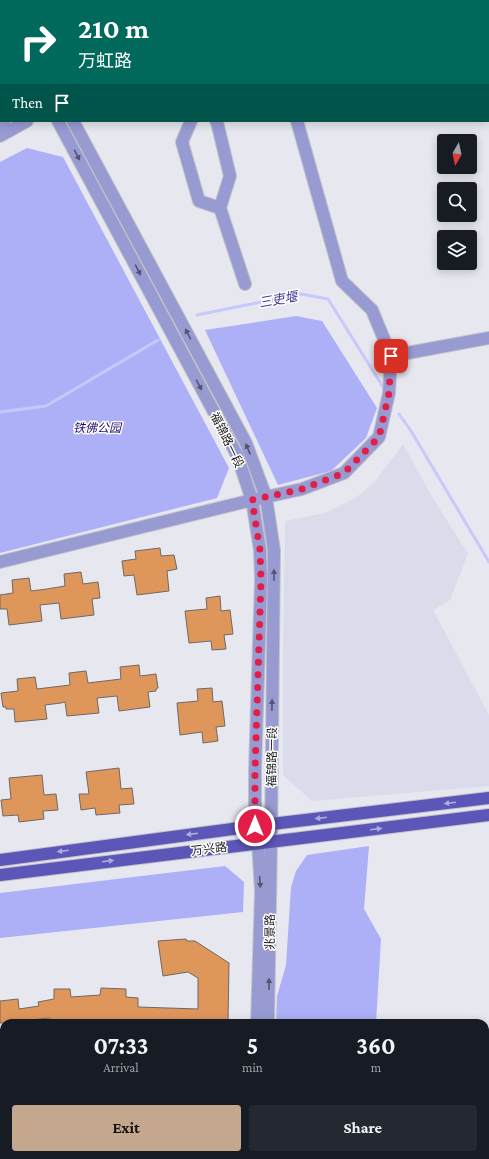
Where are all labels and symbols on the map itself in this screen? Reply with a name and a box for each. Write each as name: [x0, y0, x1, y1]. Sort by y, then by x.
north arrow: [437, 134, 477, 174]
one-way arrow: [73, 150, 80, 161]
one-way arrow: [135, 264, 141, 276]
water label: 三吏堰: [258, 288, 301, 310]
one-way arrow: [185, 328, 191, 339]
pin: [374, 339, 408, 373]
one-way arrow: [196, 379, 202, 391]
street label: 福锦路一段: [208, 410, 246, 470]
park label: 铁佛公园: [73, 421, 123, 435]
one-way arrow: [245, 442, 251, 454]
one-way arrow: [271, 568, 277, 581]
one-way arrow: [269, 699, 276, 711]
street label: 福锦路一段: [264, 727, 280, 787]
one-way arrow: [444, 800, 456, 806]
position arrow: [234, 805, 276, 847]
one-way arrow: [315, 815, 327, 821]
one-way arrow: [370, 826, 382, 832]
one-way arrow: [186, 831, 198, 838]
street label: 万兴路: [190, 840, 228, 858]
one-way arrow: [57, 848, 69, 854]
one-way arrow: [102, 858, 114, 865]
one-way arrow: [257, 876, 264, 888]
street label: 兆景路: [263, 914, 277, 950]
one-way arrow: [265, 978, 272, 990]

